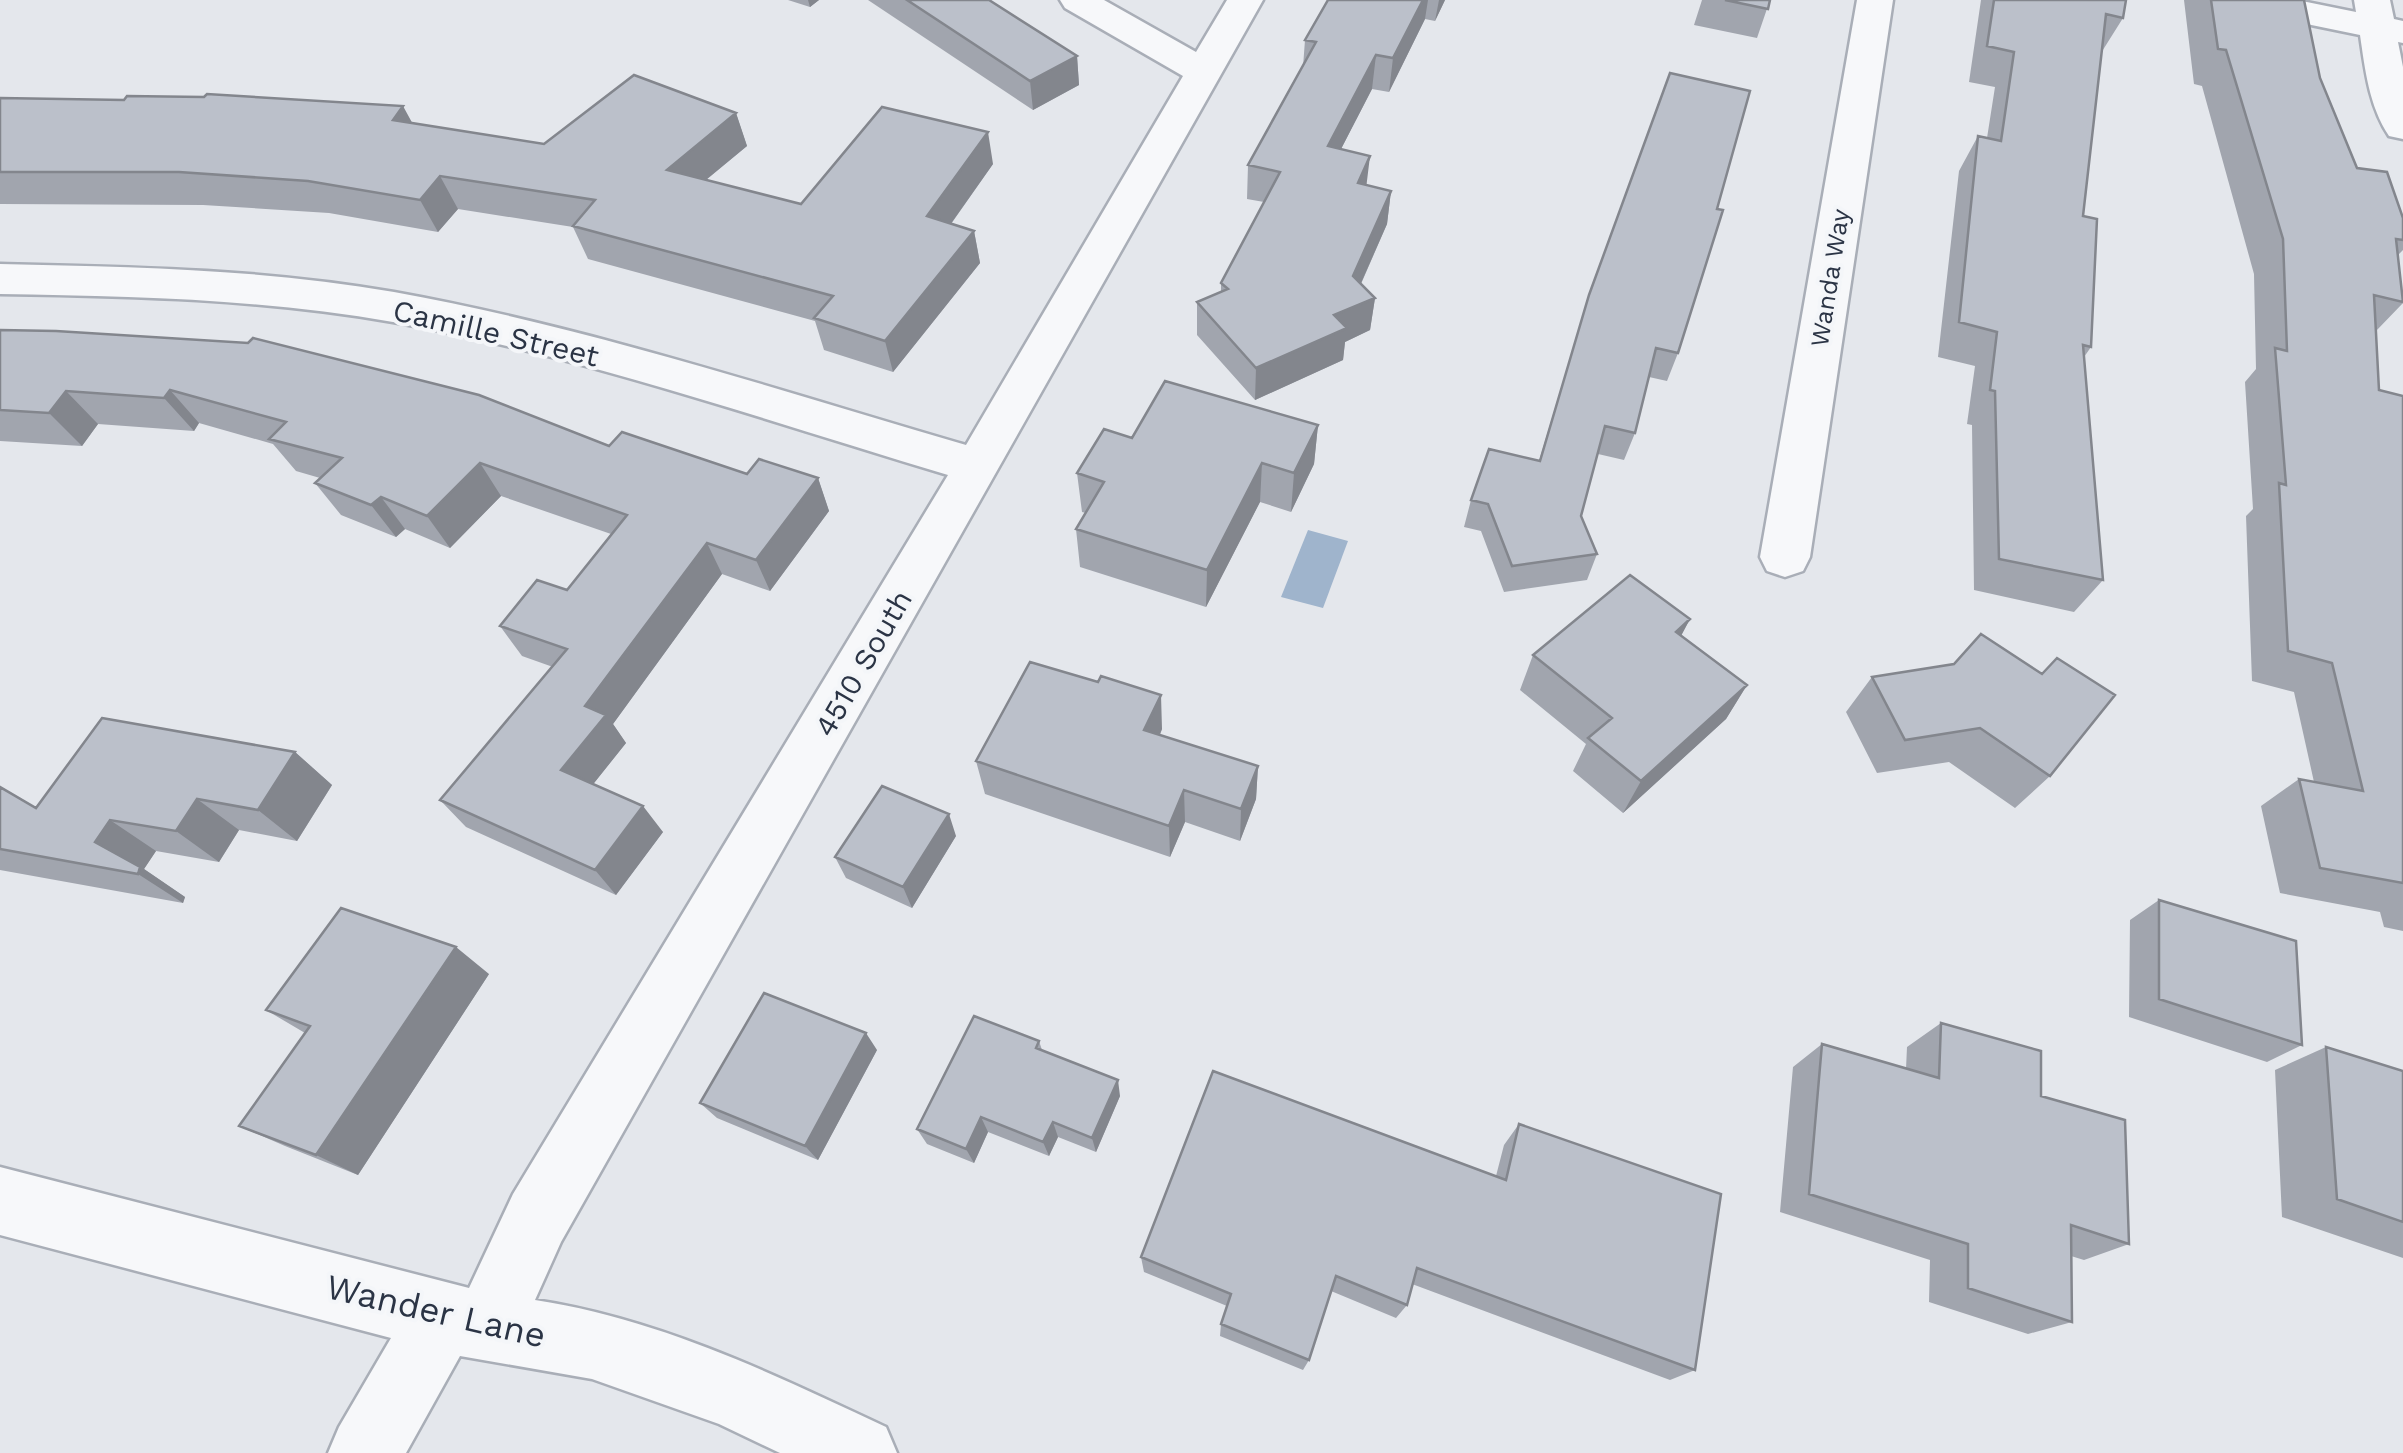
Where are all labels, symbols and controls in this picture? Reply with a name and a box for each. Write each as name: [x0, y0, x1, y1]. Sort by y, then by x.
street label: Wanda Way: [1805, 207, 1855, 349]
street label: Camille Street: [390, 292, 603, 374]
street label: 4510 South: [807, 584, 919, 742]
street label: Wander Lane: [322, 1265, 550, 1357]

